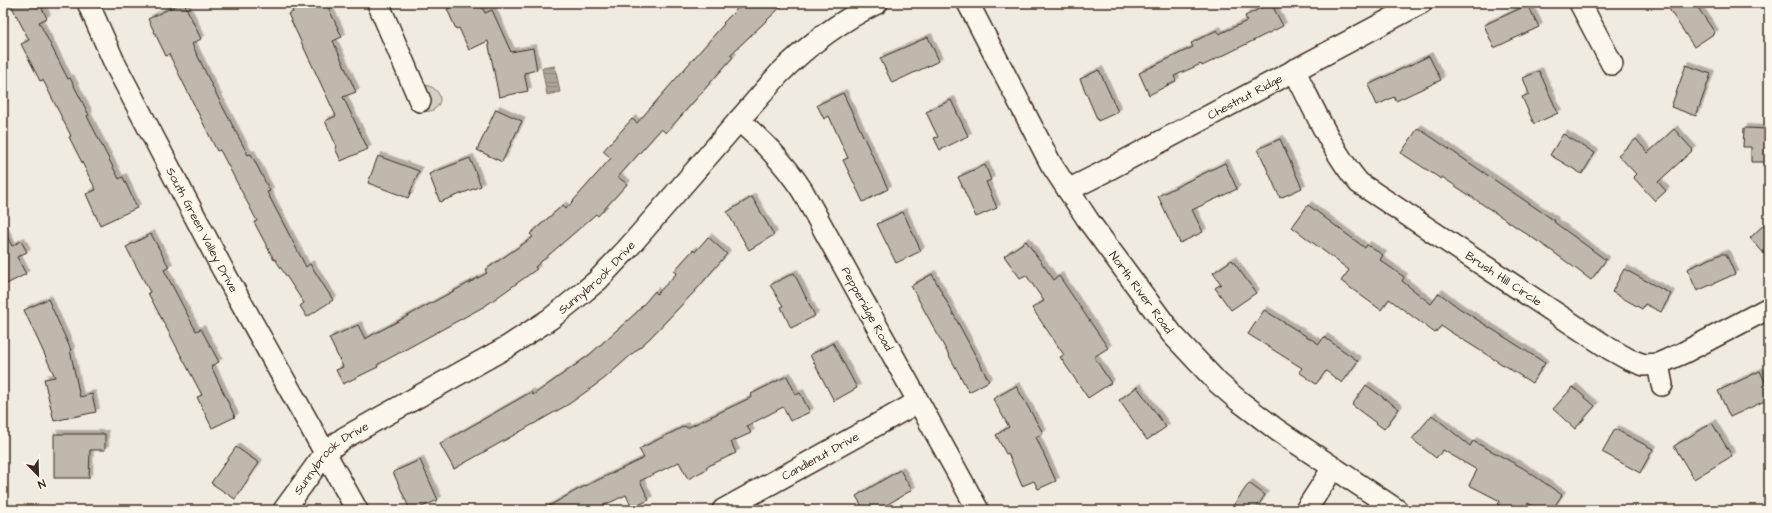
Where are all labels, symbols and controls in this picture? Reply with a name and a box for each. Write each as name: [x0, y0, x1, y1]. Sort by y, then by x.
street label: Chestnut Ridge: [1205, 70, 1286, 124]
street label: South Green Valley Drive: [162, 165, 242, 296]
street label: Sunnybrook Drive: [555, 237, 640, 318]
street label: Brush Hill Circle: [1462, 247, 1545, 311]
street label: North River Road: [1105, 248, 1177, 337]
street label: Pepperidge Road: [837, 264, 897, 354]
street label: Sunnybrook Drive: [290, 418, 372, 498]
street label: Candlenut Drive: [779, 428, 862, 485]
north arrow: [18, 455, 58, 495]
text: N: [36, 475, 48, 492]

